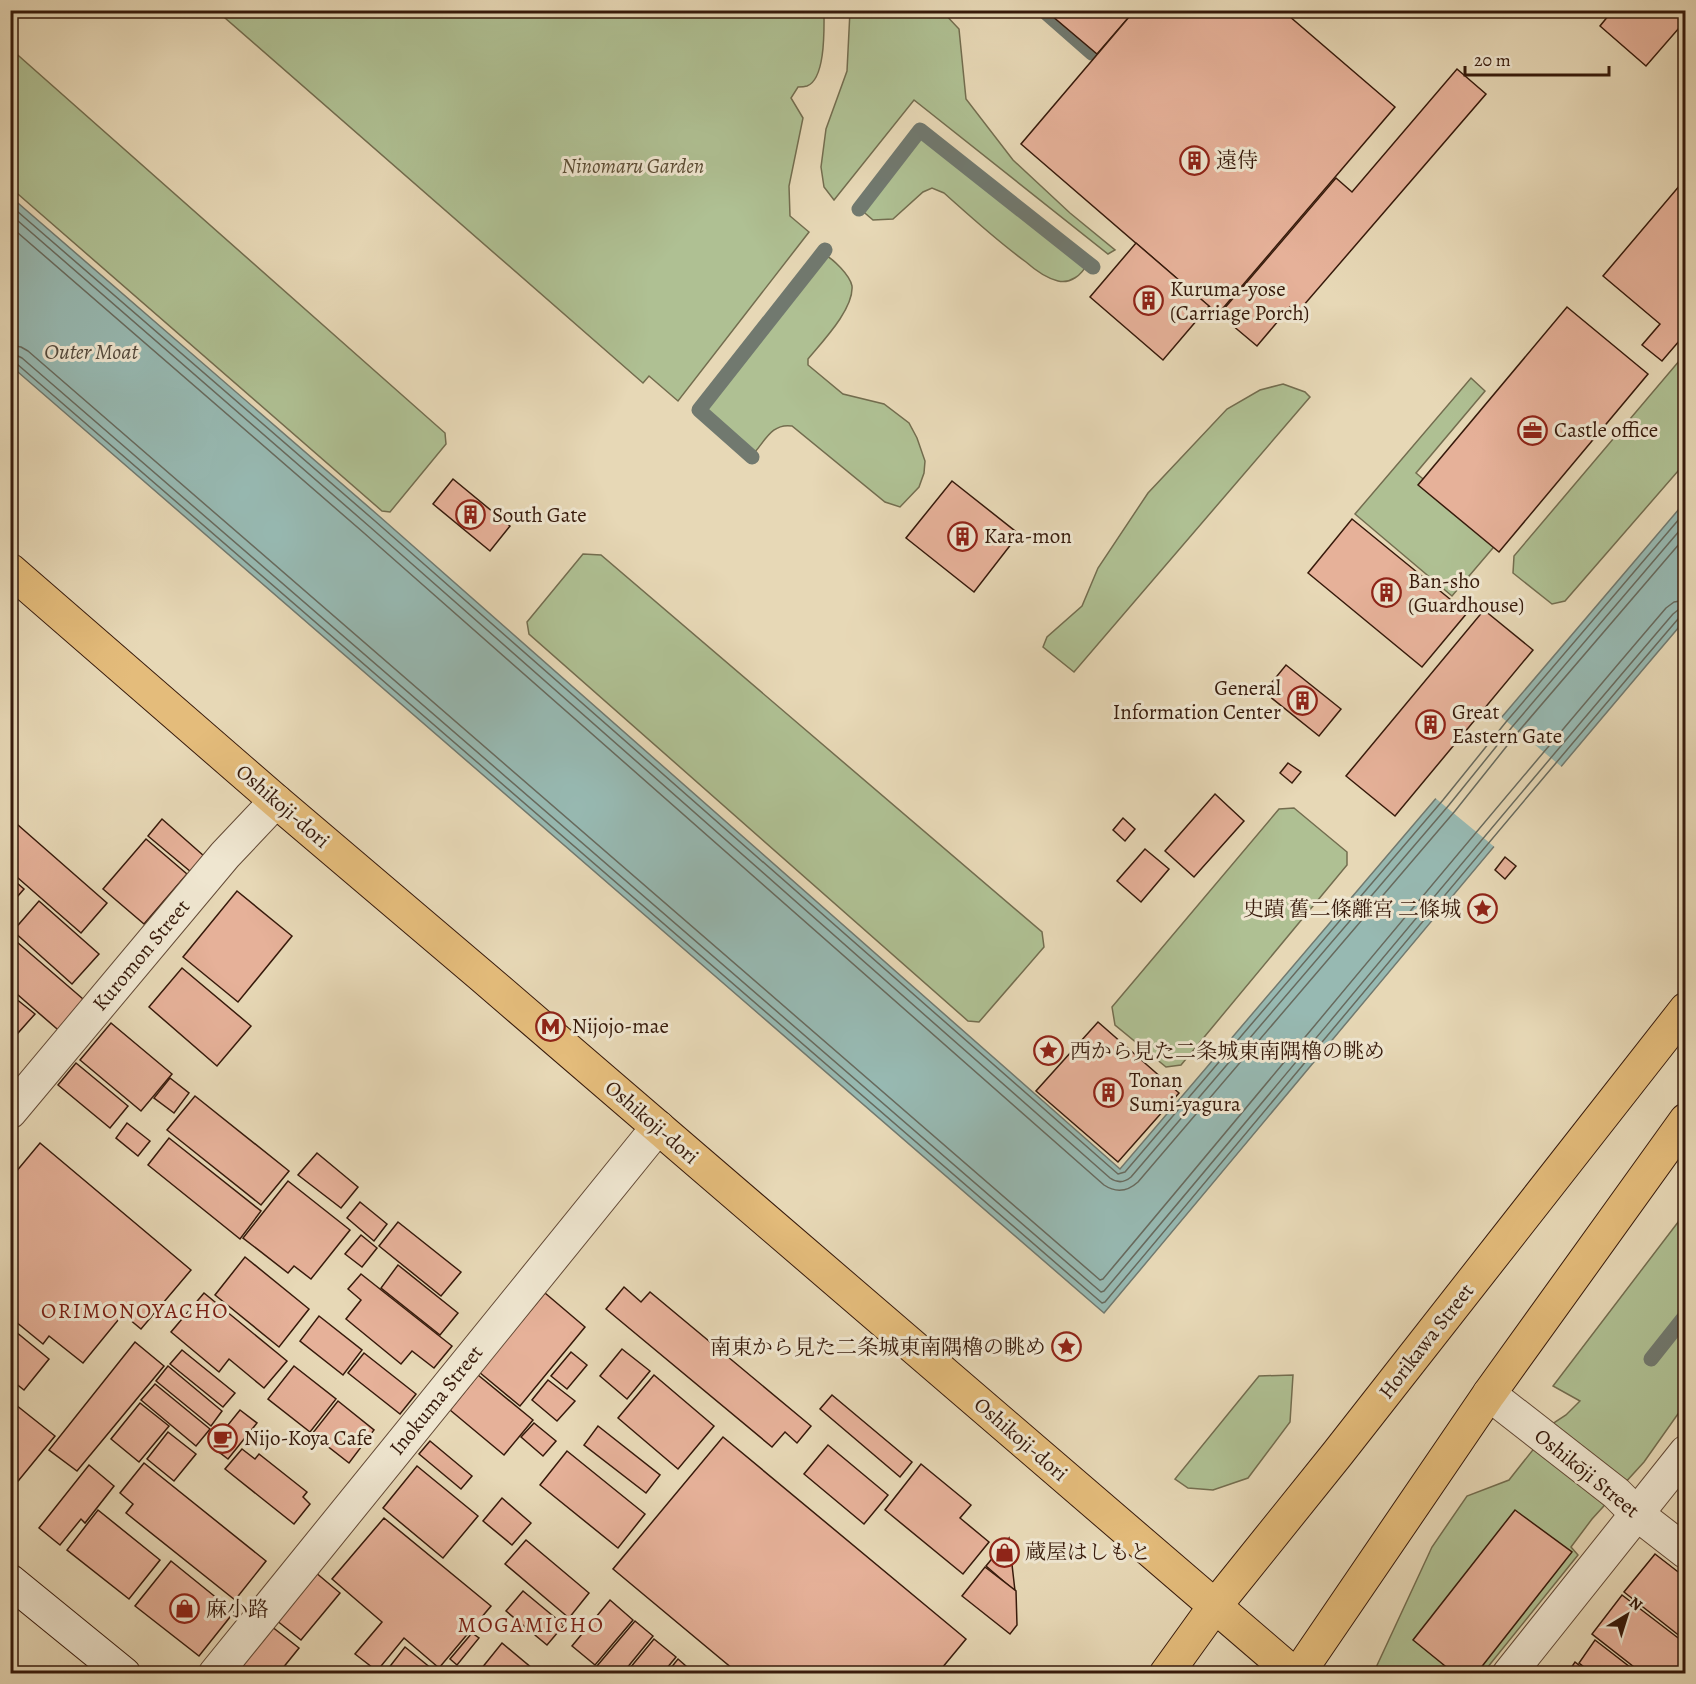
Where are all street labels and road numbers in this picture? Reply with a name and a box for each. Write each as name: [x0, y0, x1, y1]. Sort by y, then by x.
street label: Oshikoji-dori: [230, 758, 336, 854]
street label: Kuromon Street: [86, 893, 196, 1017]
street label: Oshikoji-dori: [599, 1074, 705, 1170]
street label: Horikawa Street: [1372, 1277, 1480, 1405]
street label: Inokuma Street: [383, 1339, 489, 1461]
street label: Oshikoji-dori: [968, 1391, 1074, 1487]
street label: Oshikōji Street: [1529, 1422, 1645, 1524]

